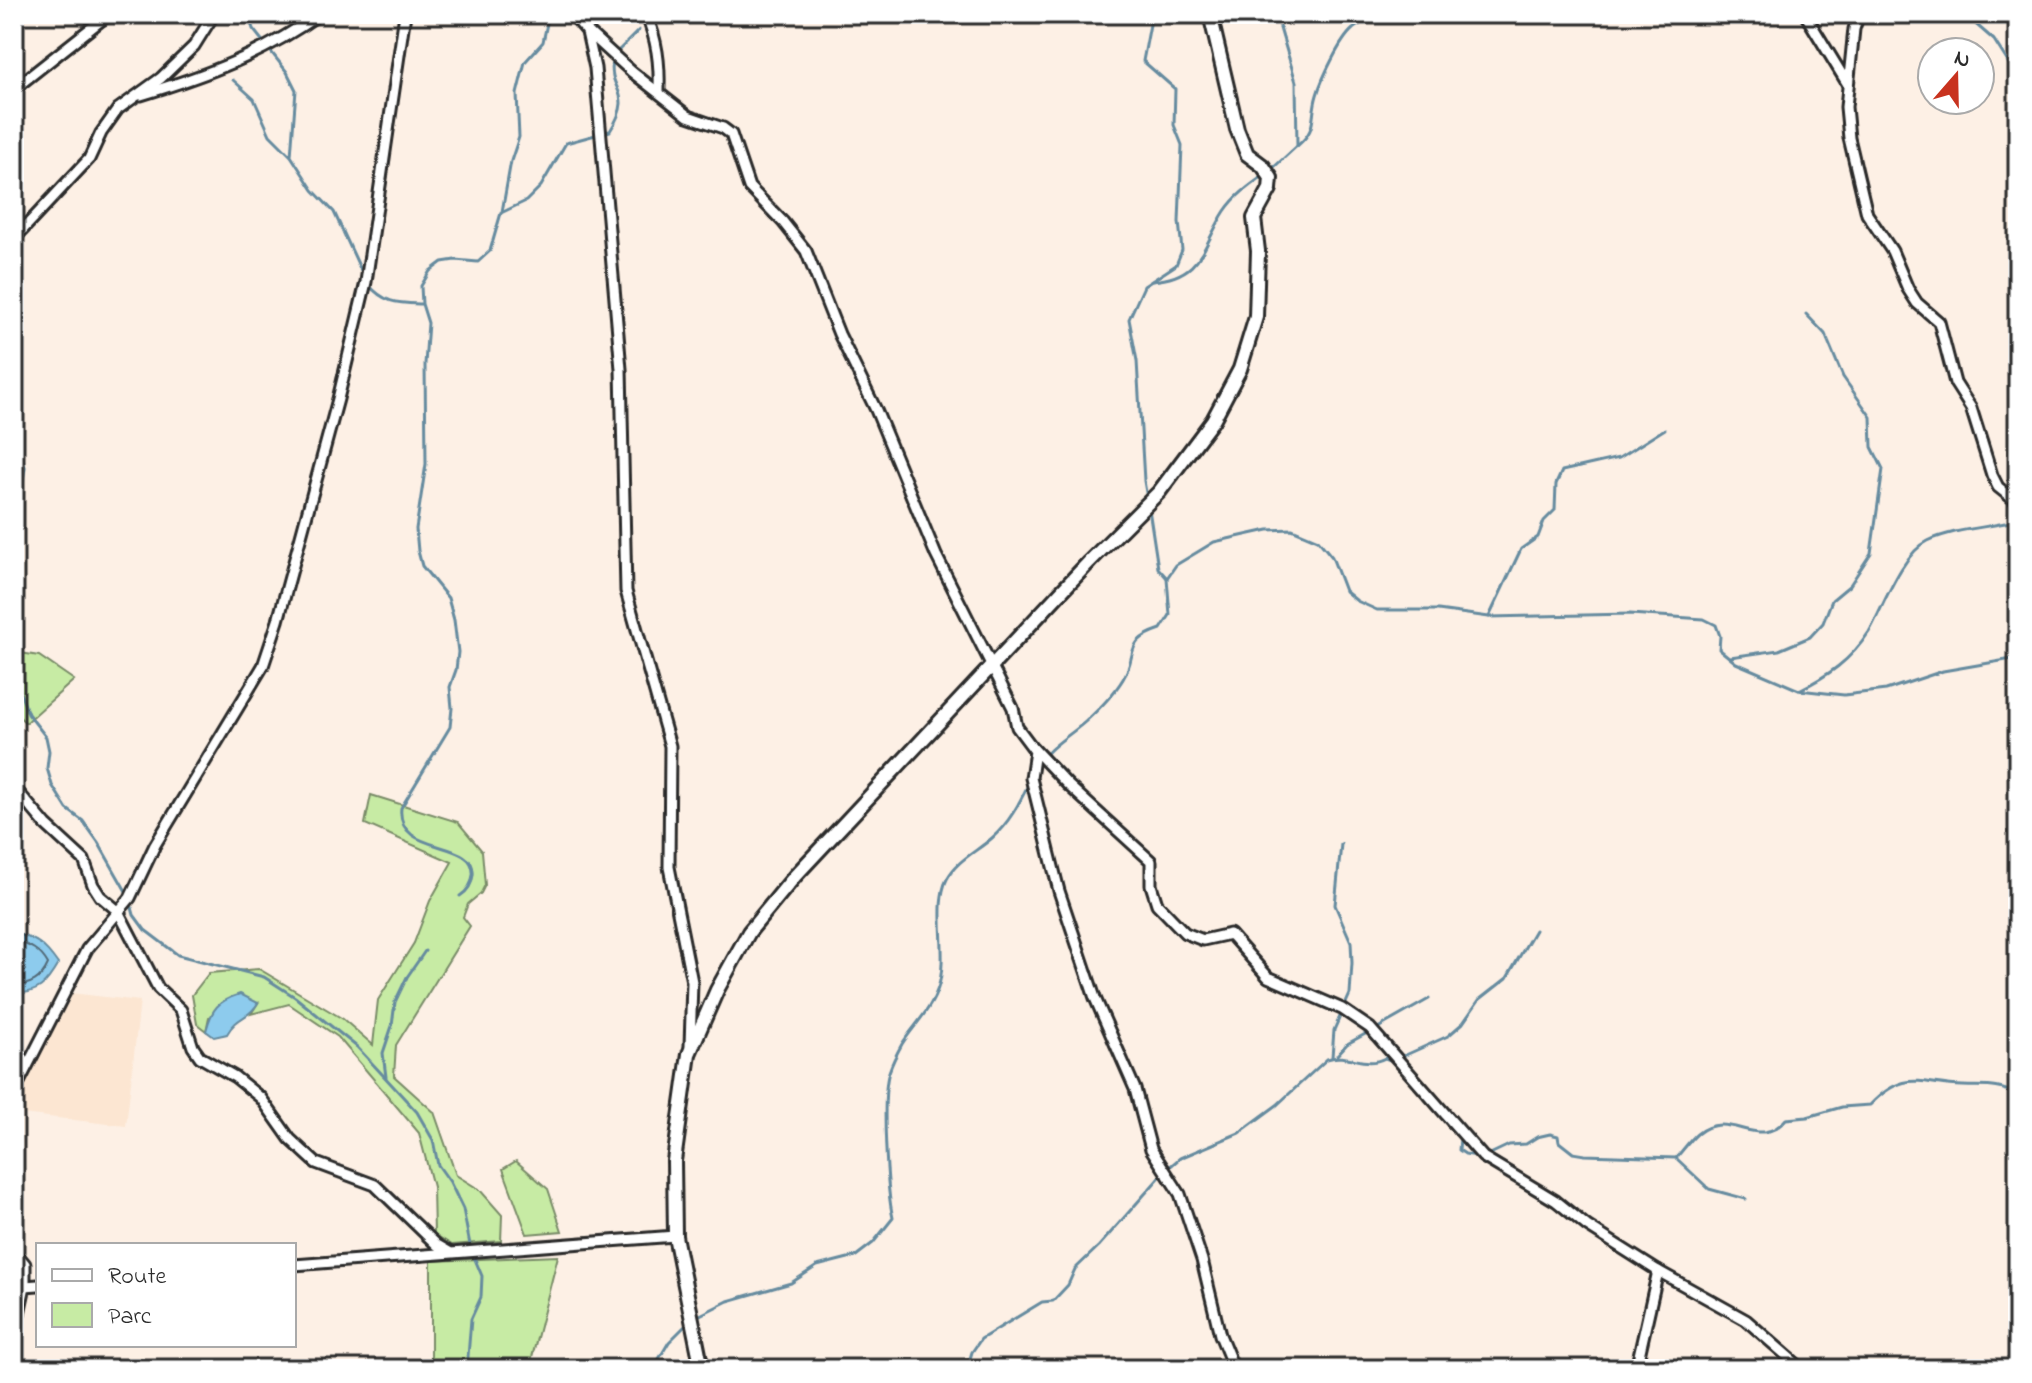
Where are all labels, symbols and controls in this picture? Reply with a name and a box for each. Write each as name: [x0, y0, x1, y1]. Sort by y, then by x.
north arrow: [1916, 36, 1996, 116]
text: N: [1949, 42, 1974, 78]
legend: [36, 1243, 296, 1347]
text: Route: [108, 1260, 166, 1295]
text: Parc: [108, 1300, 152, 1335]

